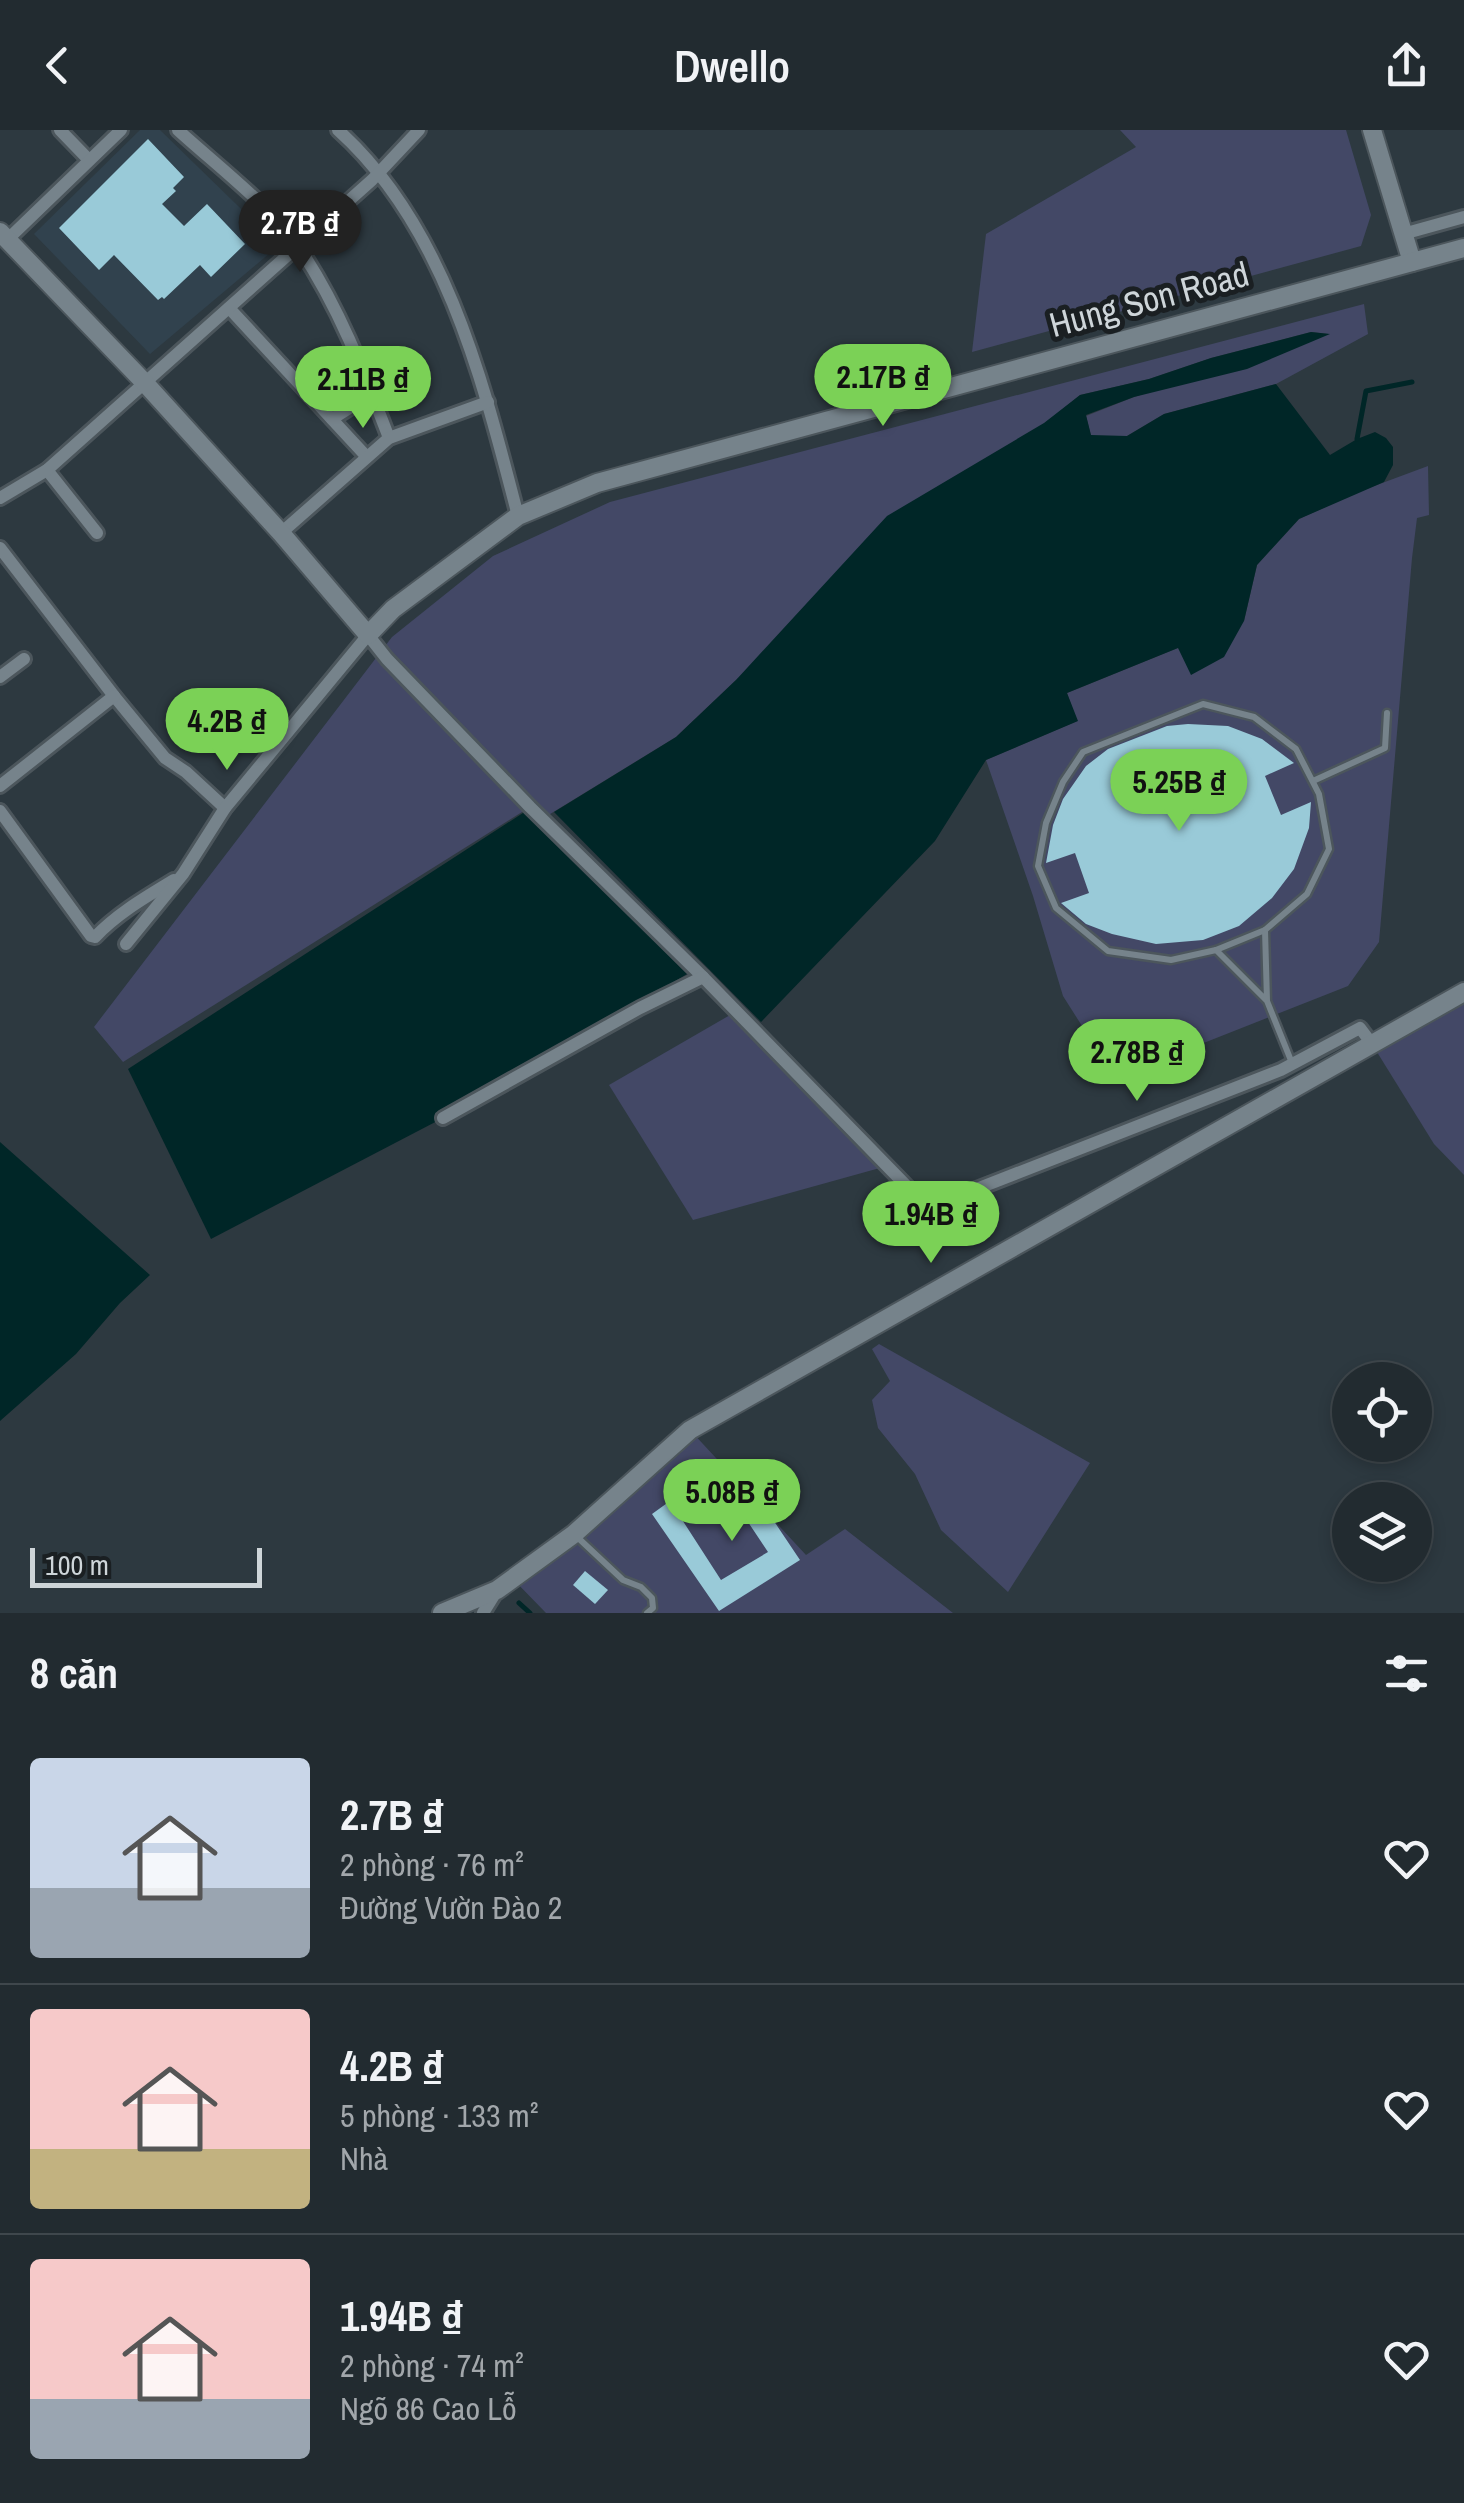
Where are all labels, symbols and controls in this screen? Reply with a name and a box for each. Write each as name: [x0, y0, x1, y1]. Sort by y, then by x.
text: Dwello: [674, 35, 790, 96]
icon: back: [30, 38, 85, 93]
icon: share: [1379, 38, 1434, 93]
pin: 2.7B ₫: [219, 190, 381, 275]
text: 2.7B ₫: [261, 201, 339, 244]
street label: Hung Son Road: [1044, 250, 1254, 348]
pin: 2.17B ₫: [791, 344, 975, 429]
pin: 2.11B ₫: [271, 346, 455, 431]
text: 2.17B ₫: [836, 355, 930, 398]
text: 2.11B ₫: [317, 357, 409, 400]
pin: 4.2B ₫: [146, 688, 308, 773]
text: 4.2B ₫: [188, 699, 266, 742]
pin: 5.25B ₫: [1087, 749, 1271, 834]
text: 5.25B ₫: [1132, 760, 1226, 803]
pin: 2.78B ₫: [1045, 1019, 1229, 1104]
text: 2.78B ₫: [1090, 1030, 1184, 1073]
pin: 1.94B ₫: [839, 1181, 1023, 1266]
text: 1.94B ₫: [884, 1192, 978, 1235]
map controls: [1332, 1362, 1432, 1582]
button: locate: [1332, 1362, 1432, 1462]
pin: 5.08B ₫: [640, 1459, 824, 1544]
text: 5.08B ₫: [685, 1470, 779, 1513]
button: layers: [1332, 1482, 1432, 1582]
scale bar: [30, 1543, 262, 1588]
text: 100 m: [45, 1546, 109, 1584]
text: 8 căn: [30, 1645, 118, 1701]
icon: filters: [1379, 1646, 1434, 1701]
text: 2.7B ₫: [340, 1787, 443, 1843]
icon: home: [110, 1798, 230, 1918]
icon: heart: [1379, 1831, 1434, 1886]
text: 2 phòng · 76 m²: [340, 1843, 524, 1886]
text: Đường Vườn Đào 2: [340, 1886, 562, 1929]
text: 4.2B ₫: [340, 2038, 443, 2094]
icon: home: [110, 2049, 230, 2169]
icon: heart: [1379, 2082, 1434, 2137]
text: 5 phòng · 133 m²: [340, 2094, 538, 2137]
text: Nhà: [340, 2137, 388, 2180]
text: 1.94B ₫: [340, 2288, 463, 2344]
icon: home: [110, 2299, 230, 2419]
icon: heart: [1379, 2332, 1434, 2387]
text: 2 phòng · 74 m²: [340, 2344, 524, 2387]
text: Ngõ 86 Cao Lỗ: [340, 2387, 517, 2430]

